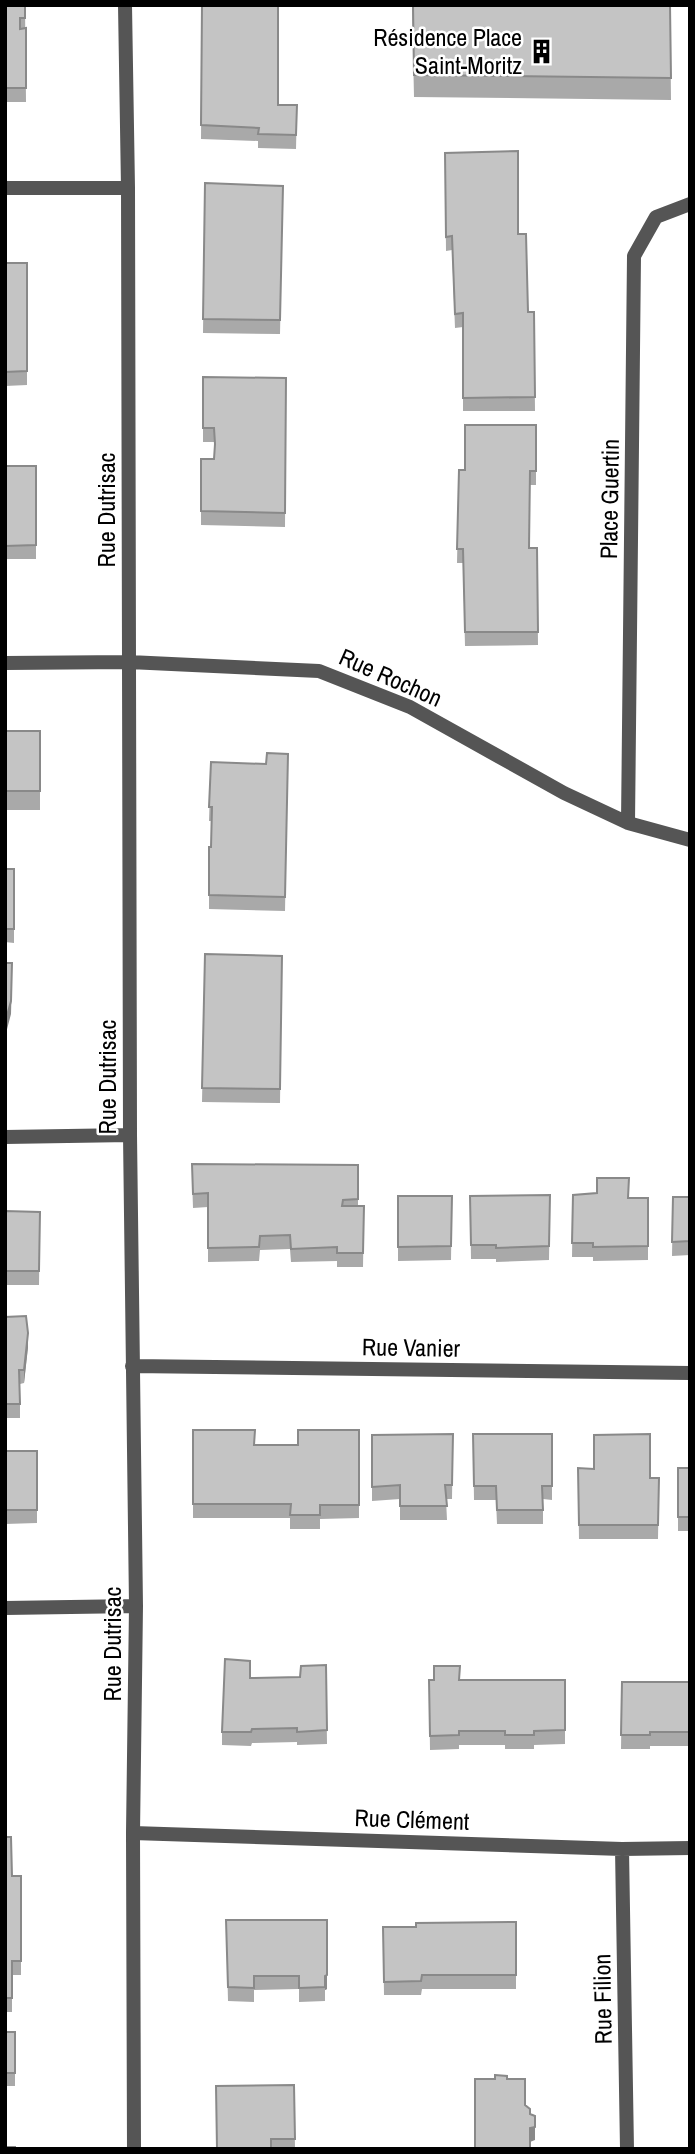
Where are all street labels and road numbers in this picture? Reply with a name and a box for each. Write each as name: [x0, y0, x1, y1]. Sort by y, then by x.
street label: Place Guertin: [592, 439, 626, 559]
street label: Rue Dutrisac: [90, 452, 122, 567]
street label: Rue Rochon: [335, 640, 447, 714]
street label: Rue Dutrisac: [91, 1019, 123, 1134]
street label: Rue Vanier: [362, 1330, 461, 1364]
street label: Rue Dutrisac: [96, 1586, 128, 1701]
street label: Rue Clément: [354, 1801, 470, 1837]
street label: Rue Filion: [585, 1953, 619, 2045]

